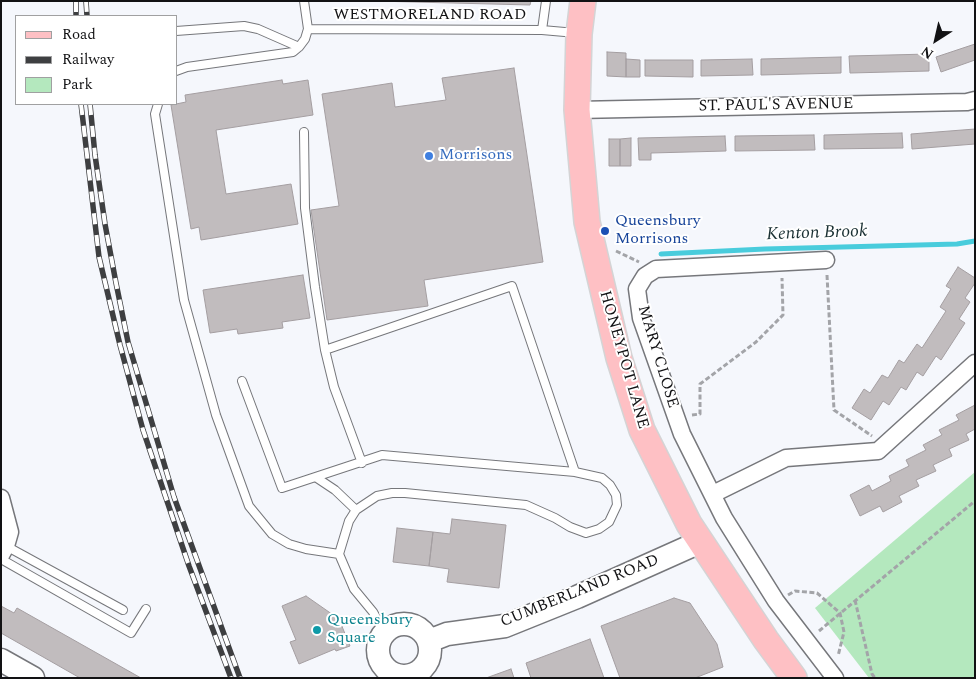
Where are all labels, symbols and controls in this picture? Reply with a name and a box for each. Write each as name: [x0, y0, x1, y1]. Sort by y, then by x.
street label: WESTMORELAND ROAD: [334, 6, 526, 26]
legend: [15, 15, 178, 105]
north arrow: [911, 15, 961, 65]
text: Road: [62, 23, 96, 46]
text: N: [916, 41, 938, 65]
text: Railway: [62, 48, 114, 71]
text: Park: [62, 73, 93, 96]
street label: ST. PAUL'S AVENUE: [699, 95, 853, 117]
place label: Morrisons: [439, 146, 512, 166]
marker: Morrisons: [423, 150, 435, 162]
place label: Queensbury Morrisons: [615, 212, 700, 250]
water label: Kenton Brook: [766, 221, 868, 247]
marker: Queensbury Morrisons: [599, 225, 611, 237]
street label: HONEYPOT LANE: [594, 289, 652, 431]
street label: MARY CLOSE: [632, 303, 682, 411]
street label: CUMBERLAND ROAD: [498, 551, 662, 633]
place label: Queensbury Square: [327, 611, 412, 649]
marker: Queensbury Square: [311, 624, 323, 636]

